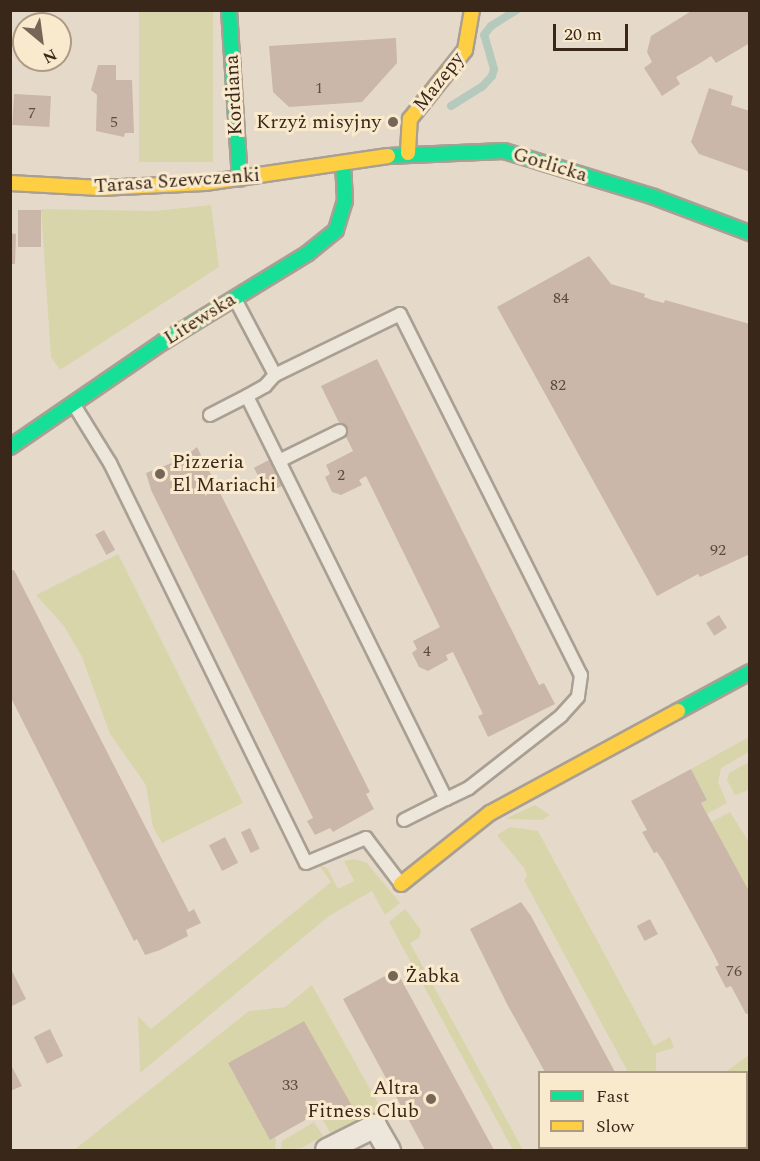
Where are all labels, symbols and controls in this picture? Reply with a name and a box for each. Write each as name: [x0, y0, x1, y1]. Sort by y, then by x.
north arrow: [12, 12, 72, 72]
scale bar: [556, 12, 631, 50]
text: 20 m: [564, 21, 602, 48]
text: N: [38, 42, 61, 70]
street label: Mazepy: [408, 47, 470, 117]
street label: Kordiana: [220, 54, 248, 136]
house number: 1: [315, 78, 323, 98]
house number: 7: [28, 103, 36, 123]
place label: Krzyż misyjny: [256, 110, 381, 134]
house number: 5: [110, 112, 118, 132]
marker: Krzyż misyjny: [386, 115, 400, 129]
street label: Gorlicka: [510, 142, 590, 188]
street label: Tarasa Szewczenki: [93, 163, 261, 199]
street label: Litewska: [160, 288, 240, 350]
house number: 84: [553, 288, 569, 308]
house number: 82: [550, 375, 566, 395]
place label: Pizzeria El Mariachi: [172, 450, 276, 497]
house number: 2: [337, 465, 345, 485]
marker: Pizzeria El Mariachi: [153, 467, 167, 481]
house number: 92: [710, 540, 726, 560]
house number: 4: [423, 641, 431, 661]
house number: 76: [726, 961, 742, 981]
place label: Żabka: [405, 964, 459, 988]
marker: Żabka: [386, 969, 400, 983]
legend: [538, 1071, 748, 1149]
house number: 33: [282, 1075, 298, 1095]
place label: Altra Fitness Club: [307, 1076, 419, 1123]
text: Fast: [596, 1083, 629, 1110]
marker: Altra Fitness Club: [424, 1092, 438, 1106]
text: Slow: [596, 1113, 634, 1140]

